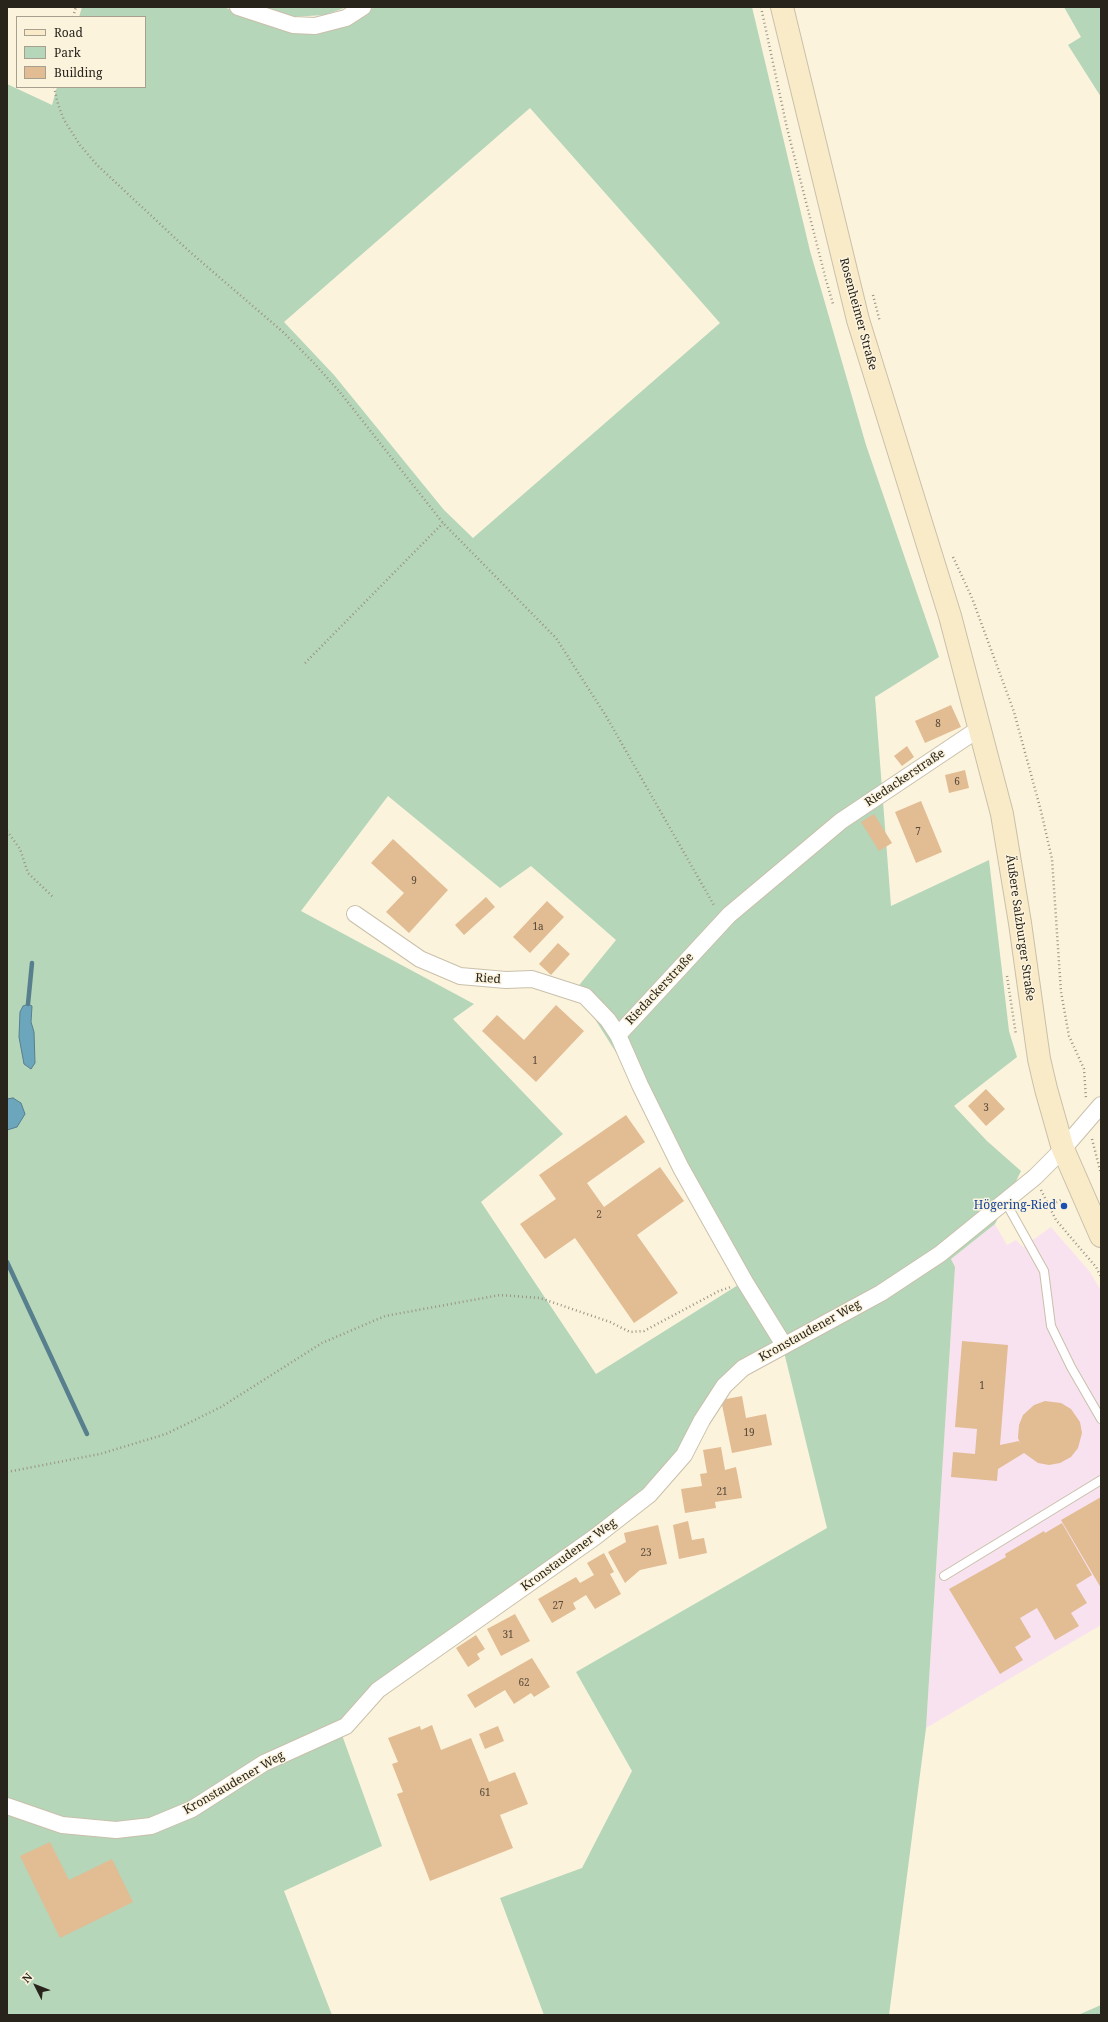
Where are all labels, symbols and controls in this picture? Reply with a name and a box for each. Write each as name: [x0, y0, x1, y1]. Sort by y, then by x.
legend: [16, 16, 146, 88]
text: Road: [54, 24, 83, 41]
text: Park: [54, 44, 81, 61]
text: Building: [54, 64, 102, 81]
street label: Rosenheimer Straße: [836, 256, 880, 372]
house number: 8: [935, 718, 941, 730]
street label: Riedackerstraße: [862, 746, 948, 810]
house number: 6: [954, 776, 960, 788]
house number: 7: [915, 826, 921, 838]
street label: Äußere Salzburger Straße: [1003, 854, 1037, 1002]
house number: 9: [411, 875, 417, 887]
house number: 1a: [532, 921, 544, 933]
street label: Riedackerstraße: [623, 950, 697, 1028]
street label: Ried: [475, 971, 501, 987]
house number: 1: [532, 1055, 538, 1067]
house number: 3: [983, 1102, 989, 1114]
place label: Högering-Ried: [974, 1199, 1056, 1213]
marker: Högering-Ried: [1059, 1201, 1069, 1211]
house number: 2: [596, 1209, 602, 1221]
street label: Kronstaudener Weg: [757, 1297, 863, 1365]
house number: 1: [979, 1380, 985, 1392]
house number: 19: [743, 1427, 755, 1439]
house number: 21: [716, 1486, 728, 1498]
street label: Kronstaudener Weg: [519, 1516, 619, 1594]
house number: 23: [640, 1547, 652, 1559]
house number: 27: [552, 1600, 564, 1612]
house number: 31: [502, 1629, 514, 1641]
house number: 62: [518, 1677, 530, 1689]
street label: Kronstaudener Weg: [181, 1748, 287, 1818]
house number: 61: [479, 1787, 491, 1799]
north arrow: [16, 1966, 56, 2006]
text: N: [18, 1969, 35, 1986]

